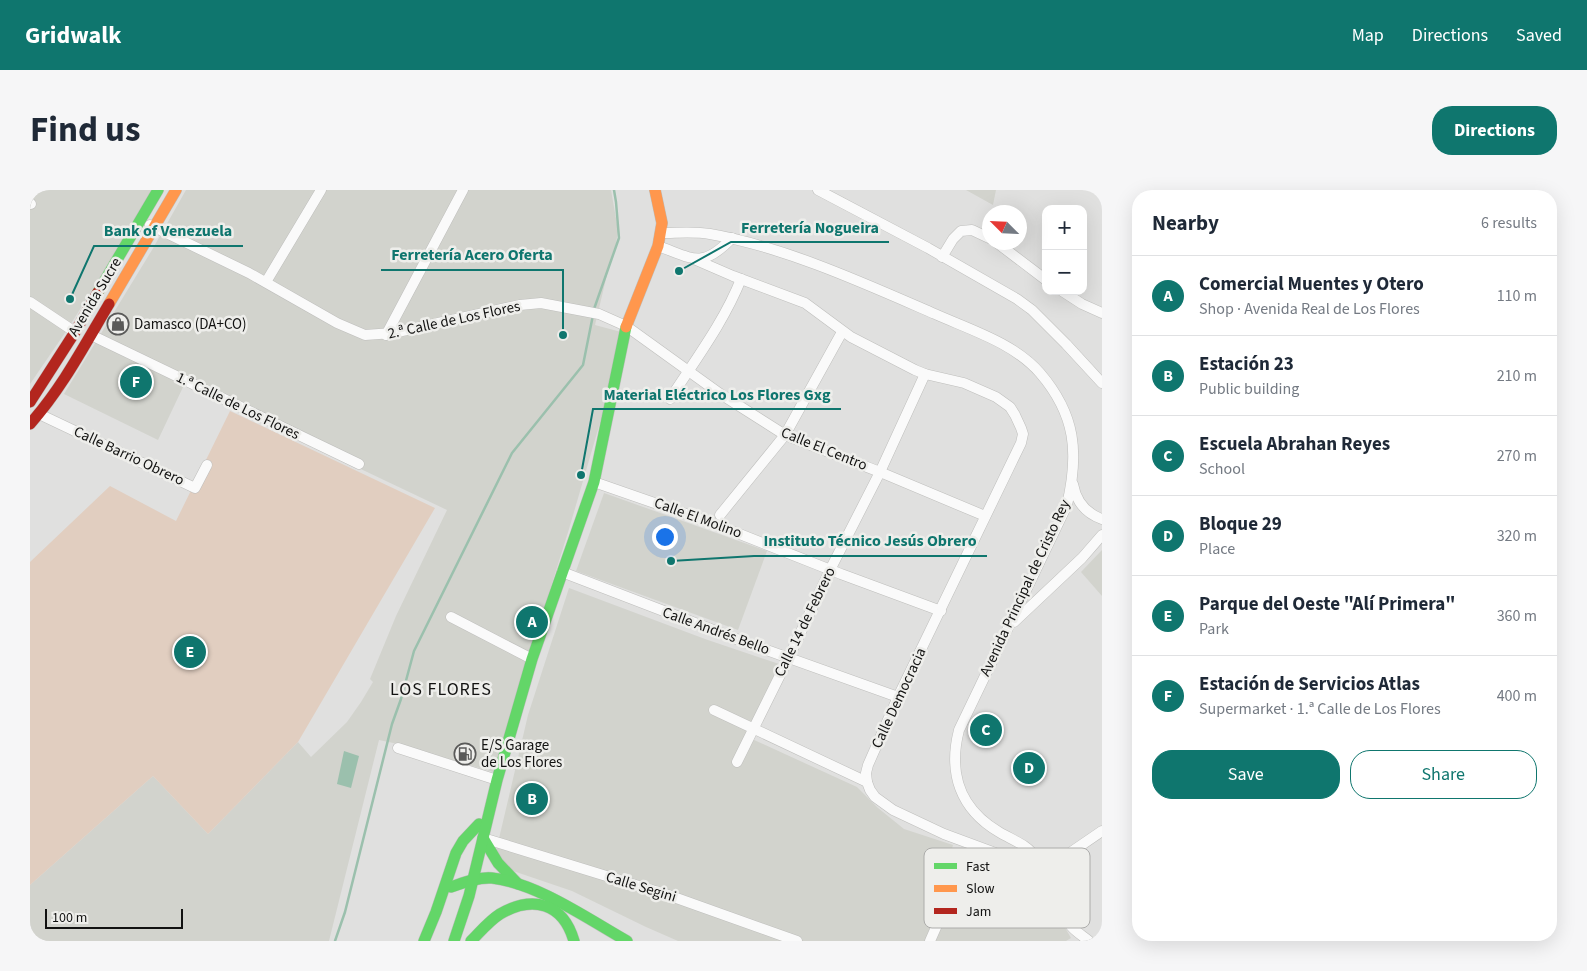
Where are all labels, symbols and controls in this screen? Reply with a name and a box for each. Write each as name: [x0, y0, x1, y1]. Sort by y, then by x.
text: Gridwalk: [25, 18, 121, 53]
text: Map: [1352, 23, 1384, 48]
text: Directions: [1412, 23, 1488, 48]
text: Saved: [1516, 23, 1562, 48]
text: Find us: [30, 105, 140, 155]
button: Directions: [1432, 106, 1557, 155]
north arrow: [982, 205, 1027, 250]
map controls: [1042, 205, 1087, 295]
button: +: [1042, 205, 1087, 250]
text: Nearby: [1152, 208, 1219, 238]
callout: Ferretería Nogueira: [731, 211, 889, 242]
text: 6 results: [1481, 212, 1537, 234]
callout: Bank of Venezuela: [94, 215, 243, 246]
text: Ferretería Nogueira: [741, 217, 879, 239]
text: Bank of Venezuela: [104, 220, 232, 242]
callout: Ferretería Acero Oferta: [381, 239, 563, 270]
text: Ferretería Acero Oferta: [391, 244, 553, 266]
button: −: [1042, 250, 1087, 295]
street label: Avenida Sucre: [63, 254, 127, 340]
text: Comercial Muentes y Otero: [1199, 271, 1424, 298]
text: A: [1163, 285, 1173, 307]
text: 110 m: [1497, 285, 1537, 307]
street label: 2.ª Calle de Los Flores: [386, 296, 522, 344]
text: Shop · Avenida Real de Los Flores: [1199, 298, 1420, 320]
shop icon: Damasco (DA+CO): [106, 312, 130, 336]
place label: Damasco (DA+CO): [134, 314, 247, 335]
text: Estación 23: [1199, 351, 1294, 378]
pin: F: [120, 363, 152, 401]
text: B: [1163, 365, 1173, 387]
text: 210 m: [1497, 365, 1537, 387]
street label: 1.ª Calle de Los Flores: [173, 367, 303, 445]
callout: Material Eléctrico Los Flores Gxg: [593, 378, 841, 409]
text: Public building: [1199, 378, 1299, 400]
text: Material Eléctrico Los Flores Gxg: [603, 384, 831, 406]
street label: Calle Barrio Obrero: [70, 421, 188, 491]
street label: Calle El Centro: [778, 422, 870, 476]
text: Escuela Abrahan Reyes: [1199, 431, 1390, 458]
text: C: [1163, 445, 1173, 467]
text: 270 m: [1497, 445, 1537, 467]
text: School: [1199, 458, 1245, 480]
street label: Calle El Molino: [651, 492, 745, 544]
street label: Avenida Principal de Cristo Rey: [975, 496, 1075, 680]
text: Bloque 29: [1199, 511, 1282, 538]
your location: [652, 524, 678, 550]
callout: Instituto Técnico Jesús Obrero: [754, 525, 987, 556]
text: D: [1163, 525, 1173, 547]
text: 320 m: [1497, 525, 1537, 547]
text: Instituto Técnico Jesús Obrero: [763, 530, 977, 552]
text: Place: [1199, 538, 1235, 560]
street label: Calle 14 de Febrero: [769, 564, 841, 680]
text: Parque del Oeste "Alí Primera": [1199, 591, 1455, 618]
street label: Calle Andrés Bello: [659, 602, 773, 660]
pin: A: [516, 603, 548, 641]
text: E: [1164, 605, 1172, 627]
text: 360 m: [1497, 605, 1537, 627]
text: Park: [1199, 618, 1229, 640]
pin: E: [174, 633, 206, 671]
street label: Calle Democracia: [866, 644, 932, 752]
text: Estación de Servicios Atlas: [1199, 671, 1420, 698]
district label: LOS FLORES: [390, 677, 492, 702]
text: F: [1164, 685, 1172, 707]
text: 400 m: [1497, 685, 1537, 707]
text: Supermarket · 1.ª Calle de Los Flores: [1199, 698, 1441, 720]
pin: C: [970, 711, 1002, 749]
place label: E/S Garage de Los Flores: [481, 735, 562, 773]
fuel station icon: E/S Garage de Los Flores: [453, 742, 477, 766]
pin: D: [1013, 749, 1045, 787]
button: Save: [1152, 750, 1340, 799]
button: Share: [1350, 750, 1537, 799]
pin: B: [516, 780, 548, 818]
legend: [924, 848, 1090, 928]
text: Fast: [966, 857, 990, 877]
street label: Calle Segini: [603, 866, 679, 908]
text: Slow: [966, 879, 995, 899]
text: Jam: [966, 902, 991, 922]
scale bar: [45, 906, 182, 929]
text: 100 m: [52, 908, 87, 928]

